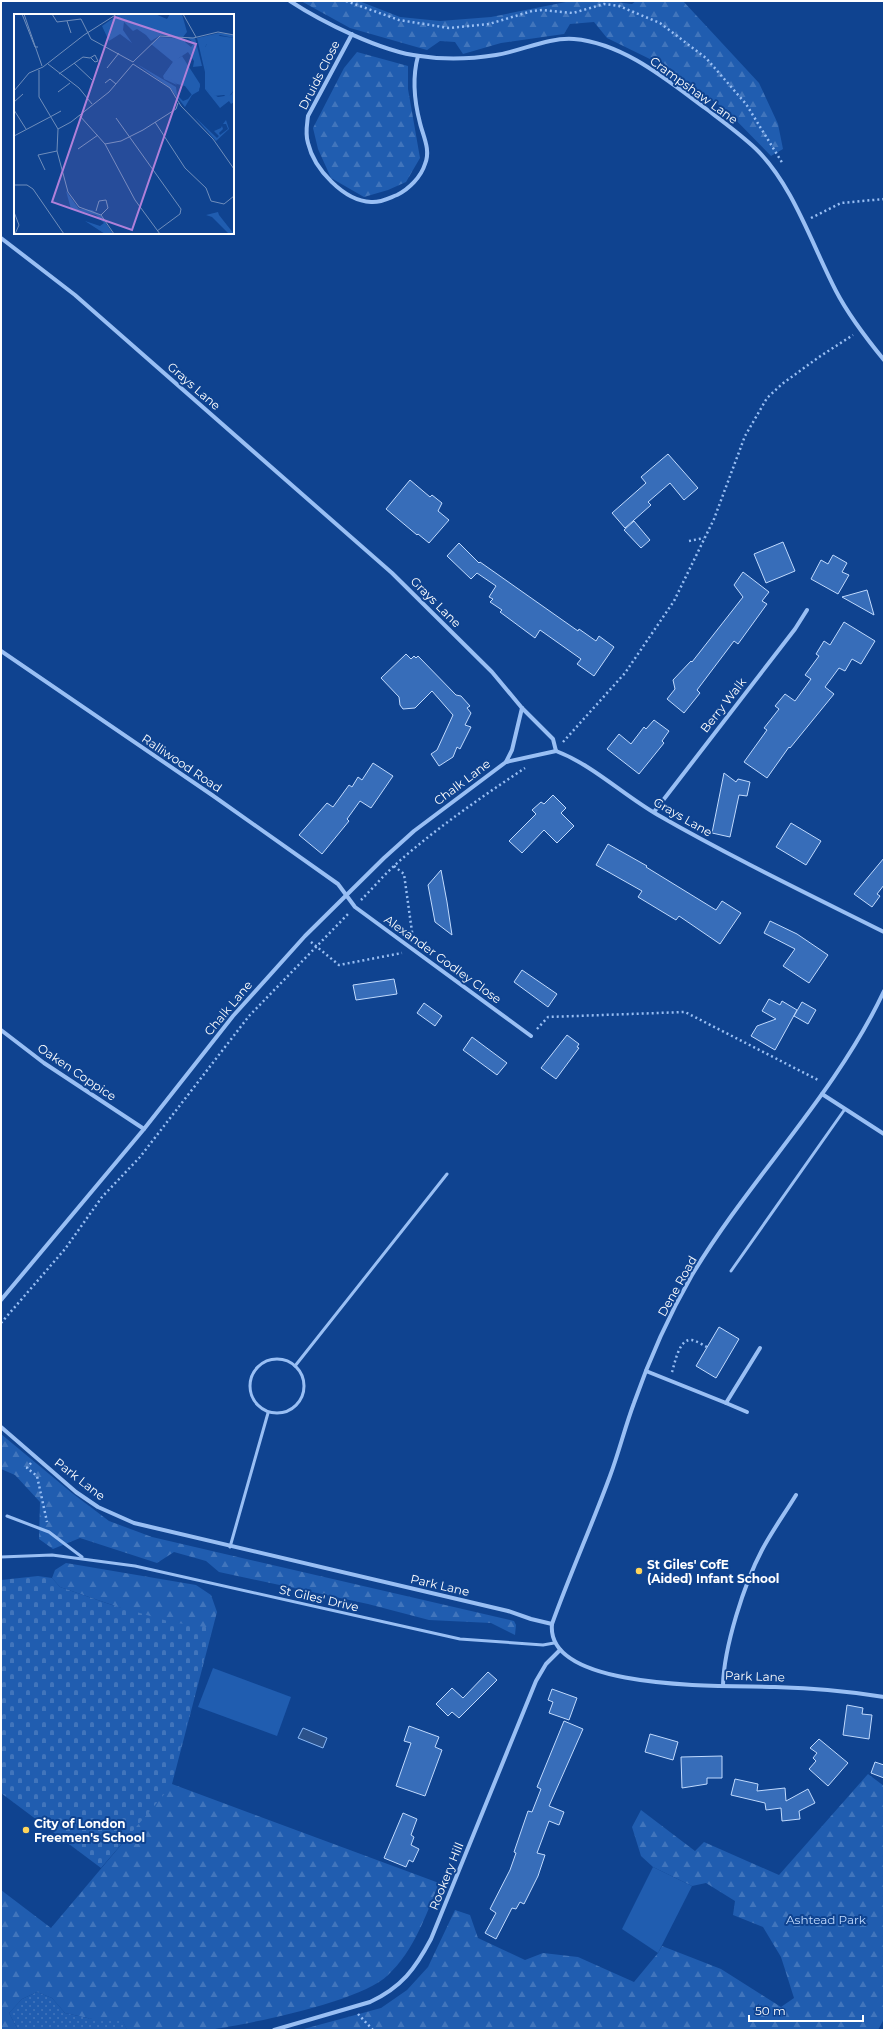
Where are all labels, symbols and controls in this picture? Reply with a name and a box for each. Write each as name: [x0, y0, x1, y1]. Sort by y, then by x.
inset map: [14, 14, 234, 234]
street label: Druids Close: [295, 38, 343, 112]
street label: Crampshaw Lane: [647, 53, 741, 127]
street label: Grays Lane: [164, 359, 224, 413]
street label: Grays Lane: [408, 574, 464, 630]
street label: Berry Walk: [697, 674, 750, 735]
street label: Ralliwood Road: [139, 731, 225, 795]
street label: Chalk Lane: [431, 756, 493, 808]
street label: Grays Lane: [651, 794, 715, 840]
street label: Alexander Godley Close: [382, 911, 504, 1007]
street label: Chalk Lane: [201, 978, 255, 1038]
street label: Oaken Coppice: [35, 1040, 119, 1104]
street label: Dene Road: [654, 1253, 700, 1319]
street label: Park Lane: [52, 1455, 108, 1503]
place label: St Giles' CofE (Aided) Infant School: [647, 1557, 779, 1586]
marker: St Giles' CofE (Aided) Infant School: [634, 1566, 644, 1576]
street label: Park Lane: [409, 1571, 471, 1599]
street label: St Giles' Drive: [278, 1582, 360, 1614]
street label: Park Lane: [725, 1667, 785, 1685]
place label: City of London Freemen's School: [34, 1816, 145, 1845]
marker: City of London Freemen's School: [21, 1825, 31, 1835]
street label: Rookery Hill: [426, 1840, 466, 1912]
park label: Ashtead Park: [786, 1912, 867, 1927]
scale bar: [749, 1997, 863, 2023]
text: 50 m: [755, 2003, 786, 2018]

